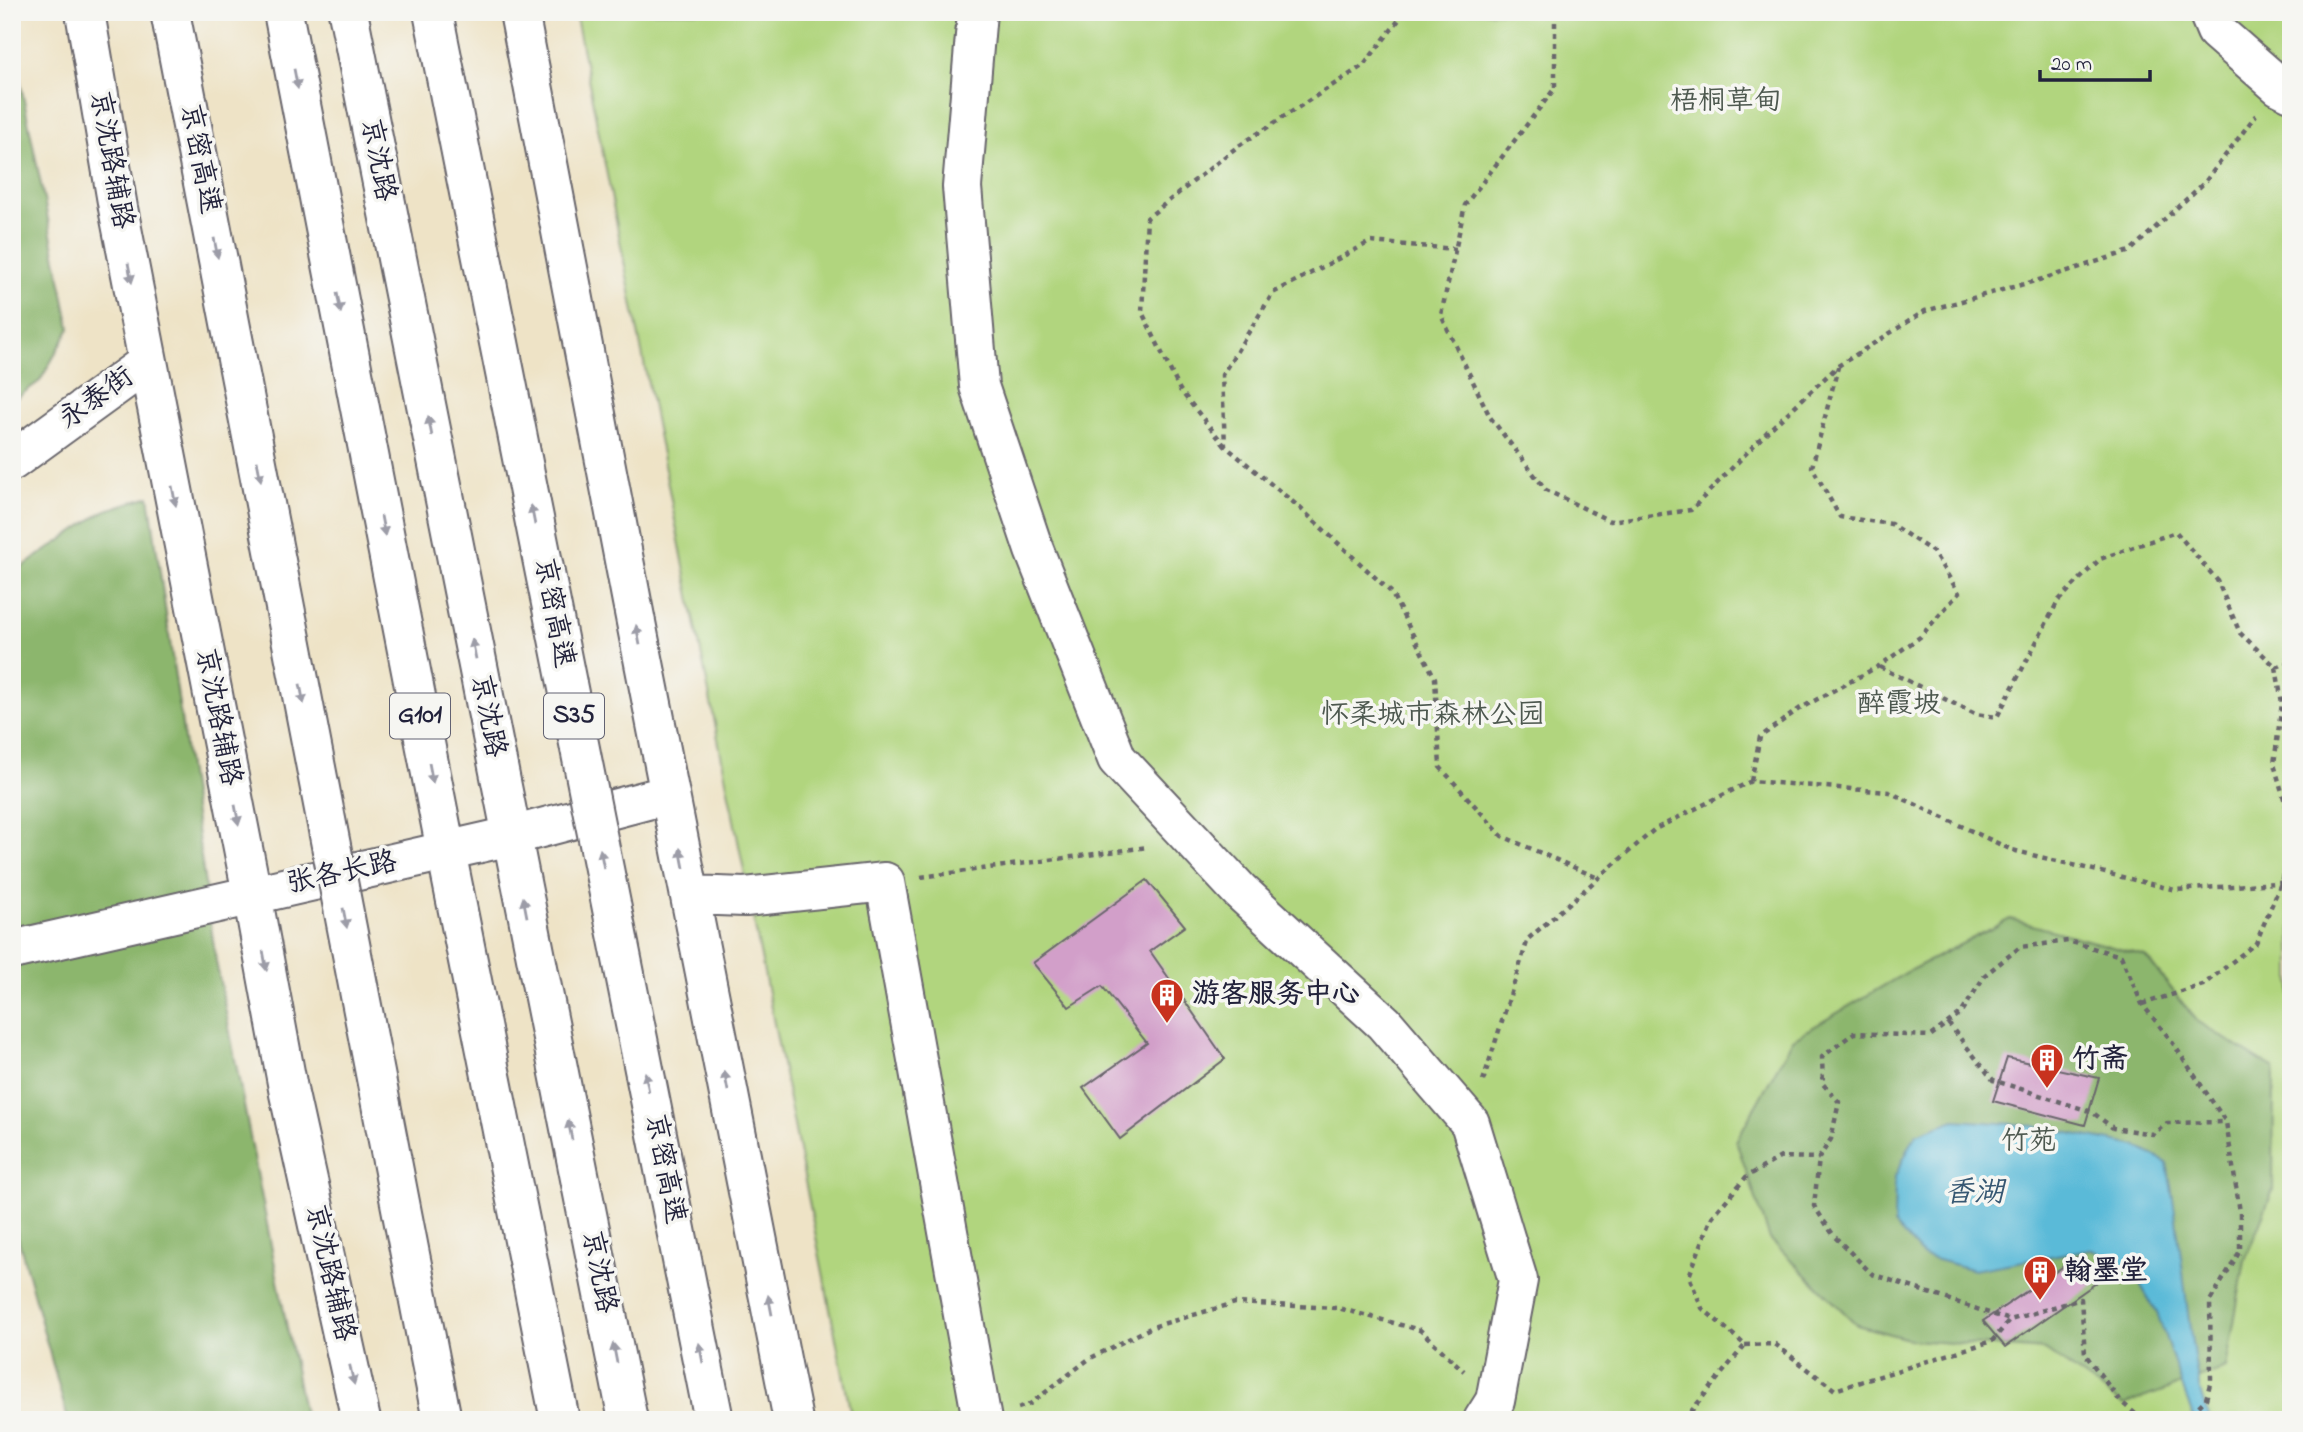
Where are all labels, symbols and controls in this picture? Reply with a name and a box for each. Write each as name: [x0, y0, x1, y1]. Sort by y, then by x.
scale bar: [2040, 38, 2151, 82]
text: 20 m: [2051, 50, 2092, 80]
one-way arrow: [290, 68, 301, 90]
park label: 梧桐草甸: [1670, 82, 1782, 123]
street label: 京沈路辅路: [78, 87, 142, 233]
street label: 京密高速: [168, 100, 230, 218]
street label: 京沈路: [349, 115, 405, 205]
one-way arrow: [211, 237, 222, 259]
one-way arrow: [125, 262, 136, 284]
one-way arrow: [334, 292, 345, 314]
street label: 永泰街: [51, 358, 143, 440]
one-way arrow: [424, 415, 435, 437]
one-way arrow: [254, 460, 265, 482]
one-way arrow: [168, 485, 179, 507]
one-way arrow: [528, 504, 539, 526]
one-way arrow: [377, 515, 388, 537]
street label: 京密高速: [522, 554, 584, 672]
one-way arrow: [633, 624, 644, 646]
one-way arrow: [468, 638, 479, 660]
street label: 京沈路辅路: [184, 644, 250, 790]
street label: 京沈路: [459, 671, 515, 761]
one-way arrow: [297, 683, 308, 705]
park label: 醉霞坡: [1857, 685, 1941, 726]
road number: G101: [390, 694, 450, 738]
road number: S35: [544, 694, 604, 738]
park label: 怀柔城市森林公园: [1321, 696, 1545, 737]
one-way arrow: [425, 762, 436, 784]
one-way arrow: [231, 804, 242, 826]
street label: 张各长路: [283, 842, 401, 906]
one-way arrow: [677, 847, 688, 869]
one-way arrow: [596, 848, 607, 870]
one-way arrow: [519, 896, 530, 918]
one-way arrow: [340, 907, 351, 929]
one-way arrow: [260, 950, 271, 972]
place label: 游客服务中心: [1192, 975, 1360, 1016]
building icon: 游客服务中心: [1148, 976, 1186, 1025]
place label: 竹斋: [2072, 1040, 2128, 1081]
building icon: 竹斋: [2028, 1041, 2066, 1090]
one-way arrow: [721, 1070, 732, 1092]
one-way arrow: [641, 1071, 652, 1093]
street label: 京密高速: [633, 1110, 695, 1228]
one-way arrow: [564, 1119, 575, 1141]
park label: 竹苑: [2001, 1122, 2057, 1163]
water label: 香湖: [1944, 1172, 2007, 1216]
street label: 京沈路辅路: [293, 1200, 365, 1346]
street label: 京沈路: [570, 1227, 626, 1317]
place label: 翰墨堂: [2064, 1252, 2148, 1293]
building icon: 翰墨堂: [2021, 1253, 2059, 1302]
one-way arrow: [765, 1294, 776, 1316]
one-way arrow: [609, 1342, 620, 1364]
one-way arrow: [695, 1342, 706, 1364]
one-way arrow: [346, 1364, 357, 1386]

